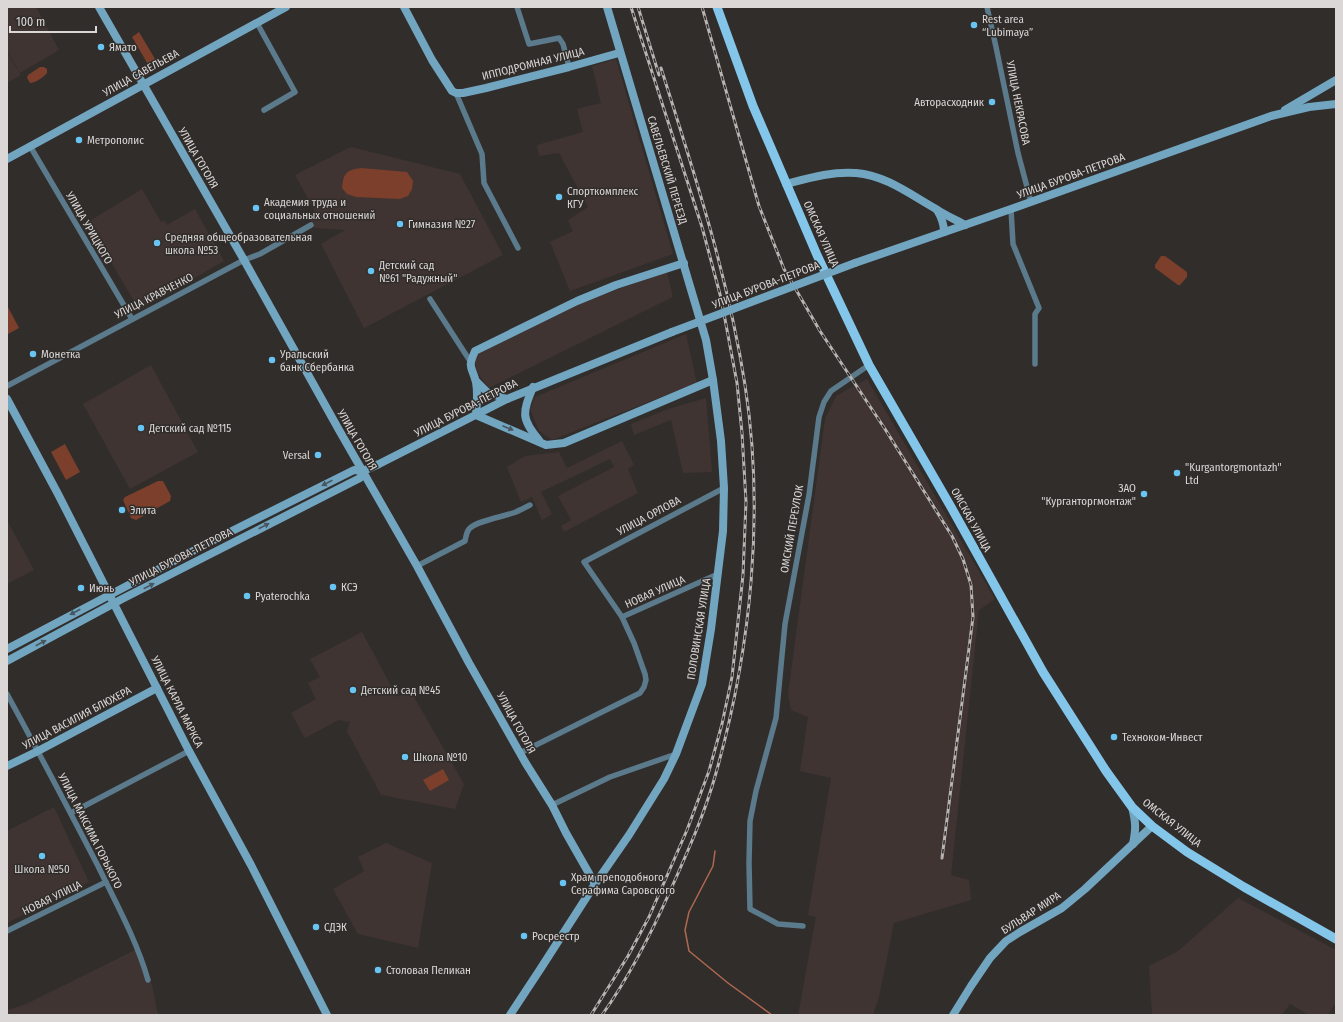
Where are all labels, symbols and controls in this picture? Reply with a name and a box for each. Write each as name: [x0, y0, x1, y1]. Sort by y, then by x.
scale bar: [10, 8, 96, 34]
place label: Rest area “Lubimaya”: [982, 13, 1033, 39]
text: 100 m: [16, 15, 45, 29]
marker: Rest area “Lubimaya”: [969, 20, 979, 30]
place label: Ямато: [109, 41, 137, 54]
marker: Ямато: [96, 42, 106, 52]
street label: ИППОДРОМНАЯ УЛИЦА: [480, 45, 586, 83]
street label: УЛИЦА САВЕЛЬЕВА: [100, 47, 181, 100]
street label: УЛИЦА НЕКРАСОВА: [1003, 59, 1033, 147]
place label: Авторасходник: [914, 96, 985, 109]
marker: Авторасходник: [987, 97, 997, 107]
street label: САВЕЛЬЕВСКИЙ ПЕРЕЕЗД: [644, 114, 690, 226]
street label: УЛИЦА ГОГОЛЯ: [175, 124, 221, 191]
place label: Метрополис: [87, 134, 144, 147]
marker: Метрополис: [74, 135, 84, 145]
street label: УЛИЦА БУРОВА-ПЕТРОВА: [1014, 150, 1127, 202]
place label: Спорткомплекс КГУ: [567, 185, 639, 211]
street label: УЛИЦА УРИЦКОГО: [62, 189, 115, 267]
marker: Спорткомплекс КГУ: [554, 192, 564, 202]
place label: Академия труда и социальных отношений: [264, 196, 375, 222]
street label: ОМСКАЯ УЛИЦА: [801, 199, 841, 269]
marker: Академия труда и социальных отношений: [251, 203, 261, 213]
place label: Гимназия №27: [408, 218, 476, 231]
marker: Гимназия №27: [395, 219, 405, 229]
place label: Средняя общеобразовательная школа №53: [165, 231, 312, 257]
marker: Средняя общеобразовательная школа №53: [152, 238, 162, 248]
street label: УЛИЦА БУРОВА-ПЕТРОВА: [710, 258, 822, 312]
place label: Детский сад №61 "Радужный": [378, 259, 457, 285]
marker: Детский сад №61 "Радужный": [366, 266, 376, 276]
street label: УЛИЦА КРАВЧЕНКО: [112, 271, 196, 322]
place label: Монетка: [41, 348, 81, 361]
place label: Уральский банк Сбербанка: [279, 348, 354, 374]
marker: Монетка: [28, 349, 38, 359]
marker: Уральский банк Сбербанка: [267, 355, 277, 365]
street label: УЛИЦА БУРОВА-ПЕТРОВА: [411, 376, 520, 440]
street label: УЛИЦА ГОГОЛЯ: [334, 406, 380, 473]
place label: Детский сад №115: [148, 422, 231, 435]
marker: Детский сад №115: [136, 423, 146, 433]
one-way arrow: [503, 425, 514, 431]
place label: Versal: [283, 449, 310, 462]
marker: Versal: [313, 450, 323, 460]
place label: "Kurgantorgmontazh" Ltd: [1185, 461, 1282, 487]
marker: "Kurgantorgmontazh" Ltd: [1172, 468, 1182, 478]
one-way arrow: [321, 480, 333, 486]
place label: ЗАО "Курганторгмонтаж": [1041, 482, 1136, 508]
street label: ОМСКИЙ ПЕРЕУЛОК: [778, 484, 806, 574]
street label: ОМСКАЯ УЛИЦА: [948, 486, 994, 554]
marker: ЗАО "Курганторгмонтаж": [1139, 489, 1149, 499]
street label: УЛИЦА ОРЛОВА: [614, 494, 683, 539]
place label: Элита: [130, 504, 156, 517]
marker: Элита: [117, 505, 127, 515]
one-way arrow: [259, 523, 270, 530]
street label: УЛИЦА БУРОВА-ПЕТРОВА: [126, 525, 235, 589]
street label: НОВАЯ УЛИЦА: [623, 573, 687, 611]
street label: ПОЛОВИНСКАЯ УЛИЦА: [685, 577, 713, 681]
place label: КСЭ: [341, 581, 358, 594]
place label: Июнь: [89, 582, 114, 595]
one-way arrow: [143, 582, 154, 589]
marker: КСЭ: [328, 582, 338, 592]
marker: Июнь: [76, 583, 86, 593]
place label: Pyaterochka: [255, 590, 310, 603]
marker: Pyaterochka: [242, 591, 252, 601]
one-way arrow: [69, 609, 81, 616]
one-way arrow: [36, 639, 47, 646]
street label: УЛИЦА КАРЛА МАРКСА: [148, 653, 206, 750]
street label: УЛИЦА ВАСИЛИЯ БЛЮХЕРА: [20, 684, 134, 753]
place label: Детский сад №45: [360, 684, 440, 697]
marker: Детский сад №45: [348, 685, 358, 695]
street label: УЛИЦА ГОГОЛЯ: [493, 689, 538, 756]
place label: Техноком-Инвест: [1122, 731, 1203, 744]
marker: Техноком-Инвест: [1109, 732, 1119, 742]
place label: Школа №10: [413, 751, 468, 764]
marker: Школа №10: [400, 752, 410, 762]
street label: УЛИЦА МАКСИМА ГОРЬКОГО: [55, 770, 125, 891]
street label: ОМСКАЯ УЛИЦА: [1140, 796, 1204, 850]
marker: Школа №50: [37, 851, 47, 861]
place label: Школа №50: [14, 863, 70, 876]
place label: Храм преподобного Серафима Саровского: [571, 871, 675, 897]
street label: НОВАЯ УЛИЦА: [20, 878, 84, 918]
marker: Храм преподобного Серафима Саровского: [558, 878, 568, 888]
street label: БУЛЬВАР МИРА: [999, 889, 1063, 937]
place label: СДЭК: [324, 921, 347, 934]
marker: СДЭК: [311, 922, 321, 932]
place label: Росреестр: [532, 930, 580, 943]
marker: Росреестр: [519, 931, 529, 941]
place label: Столовая Пеликан: [386, 964, 471, 977]
marker: Столовая Пеликан: [373, 965, 383, 975]

